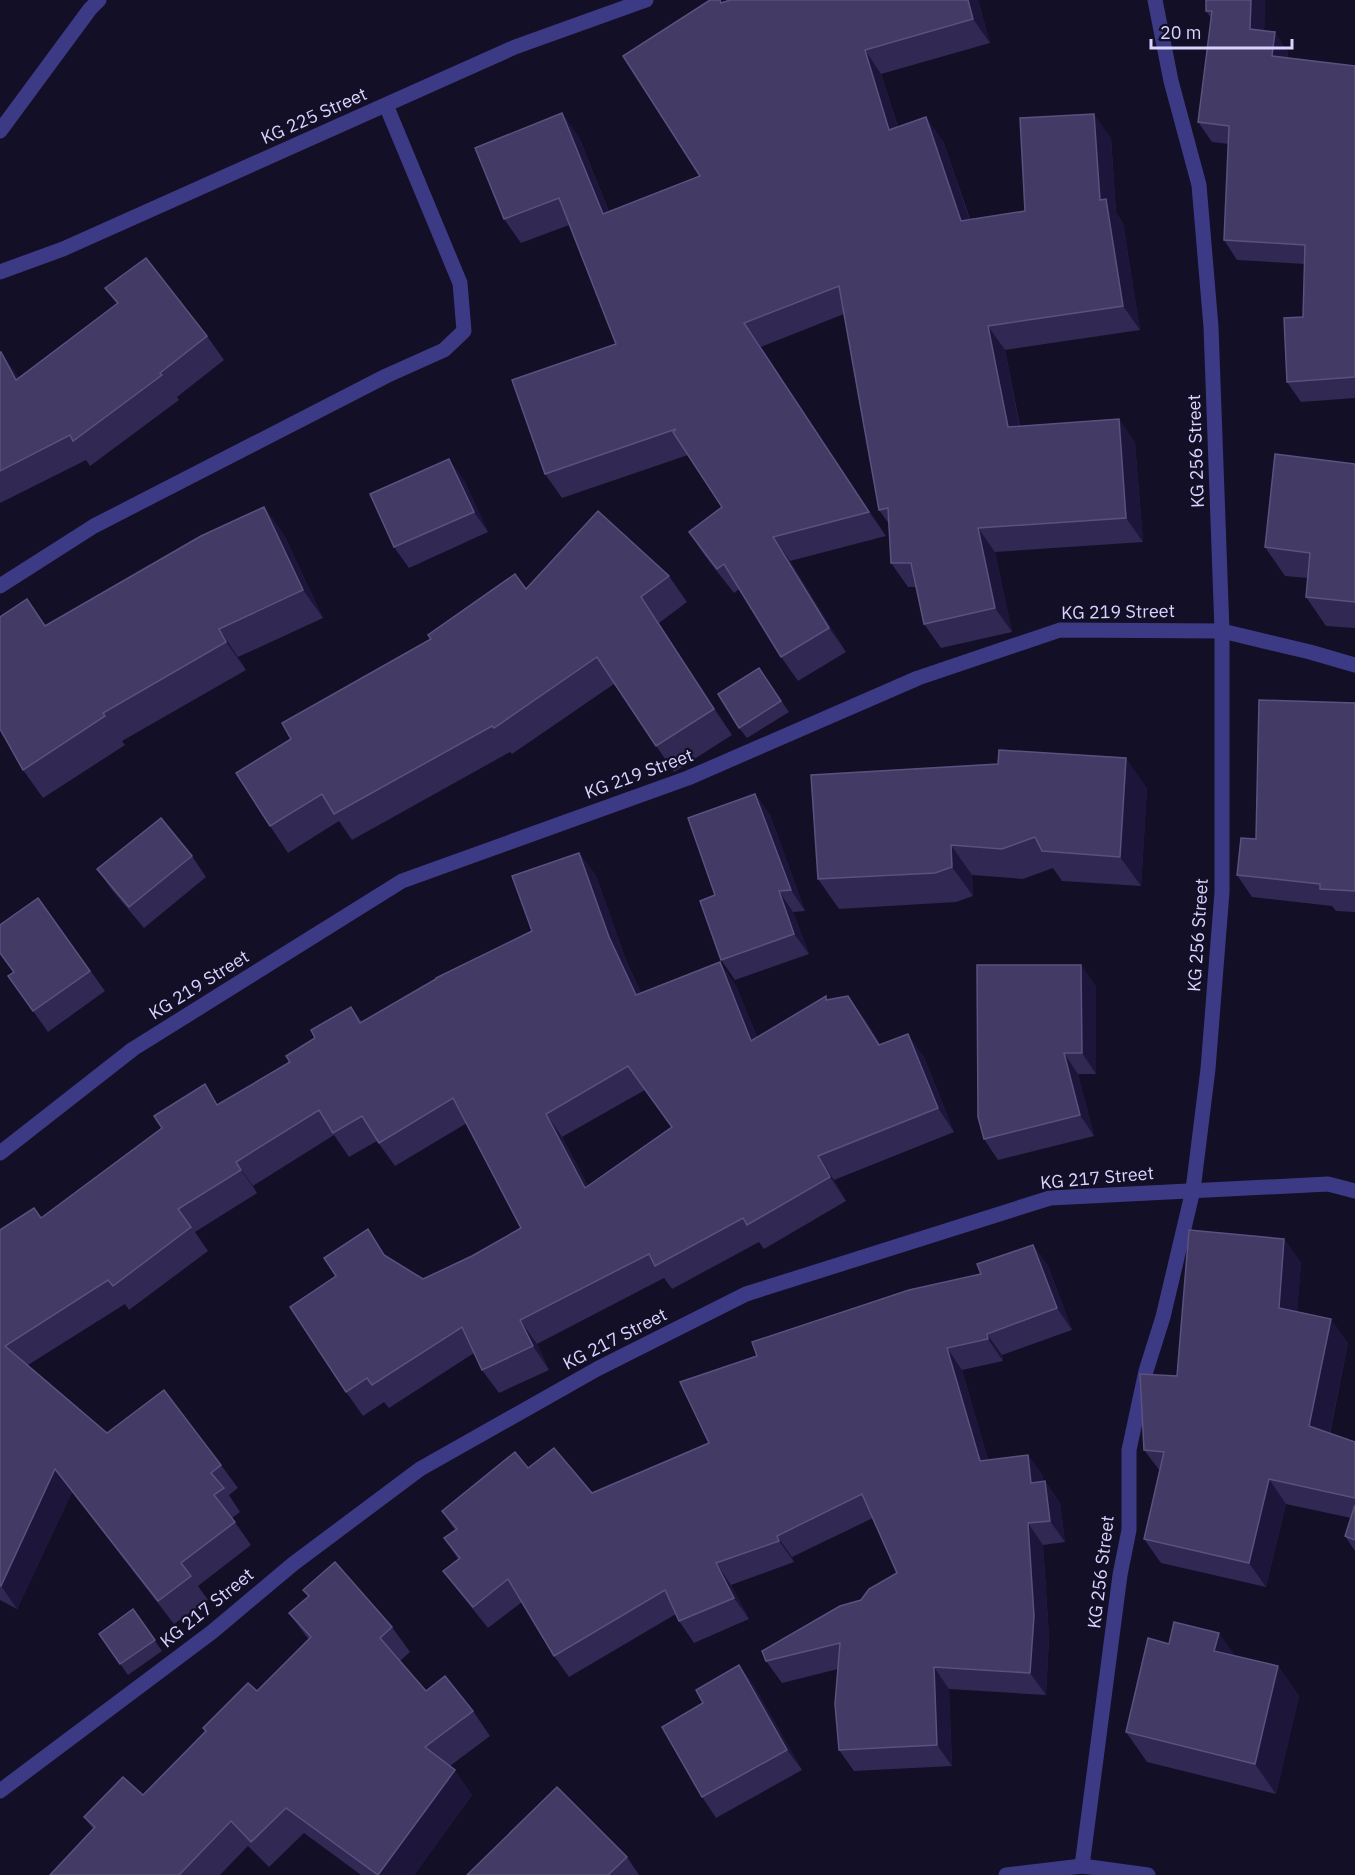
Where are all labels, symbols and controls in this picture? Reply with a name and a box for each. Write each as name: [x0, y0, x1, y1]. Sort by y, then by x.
scale bar: [1151, 12, 1292, 50]
text: 20 m: [1160, 21, 1202, 44]
street label: KG 225 Street: [257, 82, 370, 149]
street label: KG 256 Street: [1182, 394, 1209, 508]
street label: KG 219 Street: [1061, 599, 1175, 624]
street label: KG 219 Street: [581, 743, 696, 804]
street label: KG 256 Street: [1182, 877, 1213, 993]
street label: KG 219 Street: [144, 945, 253, 1024]
street label: KG 217 Street: [1039, 1161, 1155, 1194]
street label: KG 217 Street: [559, 1302, 671, 1375]
street label: KG 256 Street: [1082, 1514, 1119, 1630]
street label: KG 217 Street: [155, 1563, 258, 1652]

